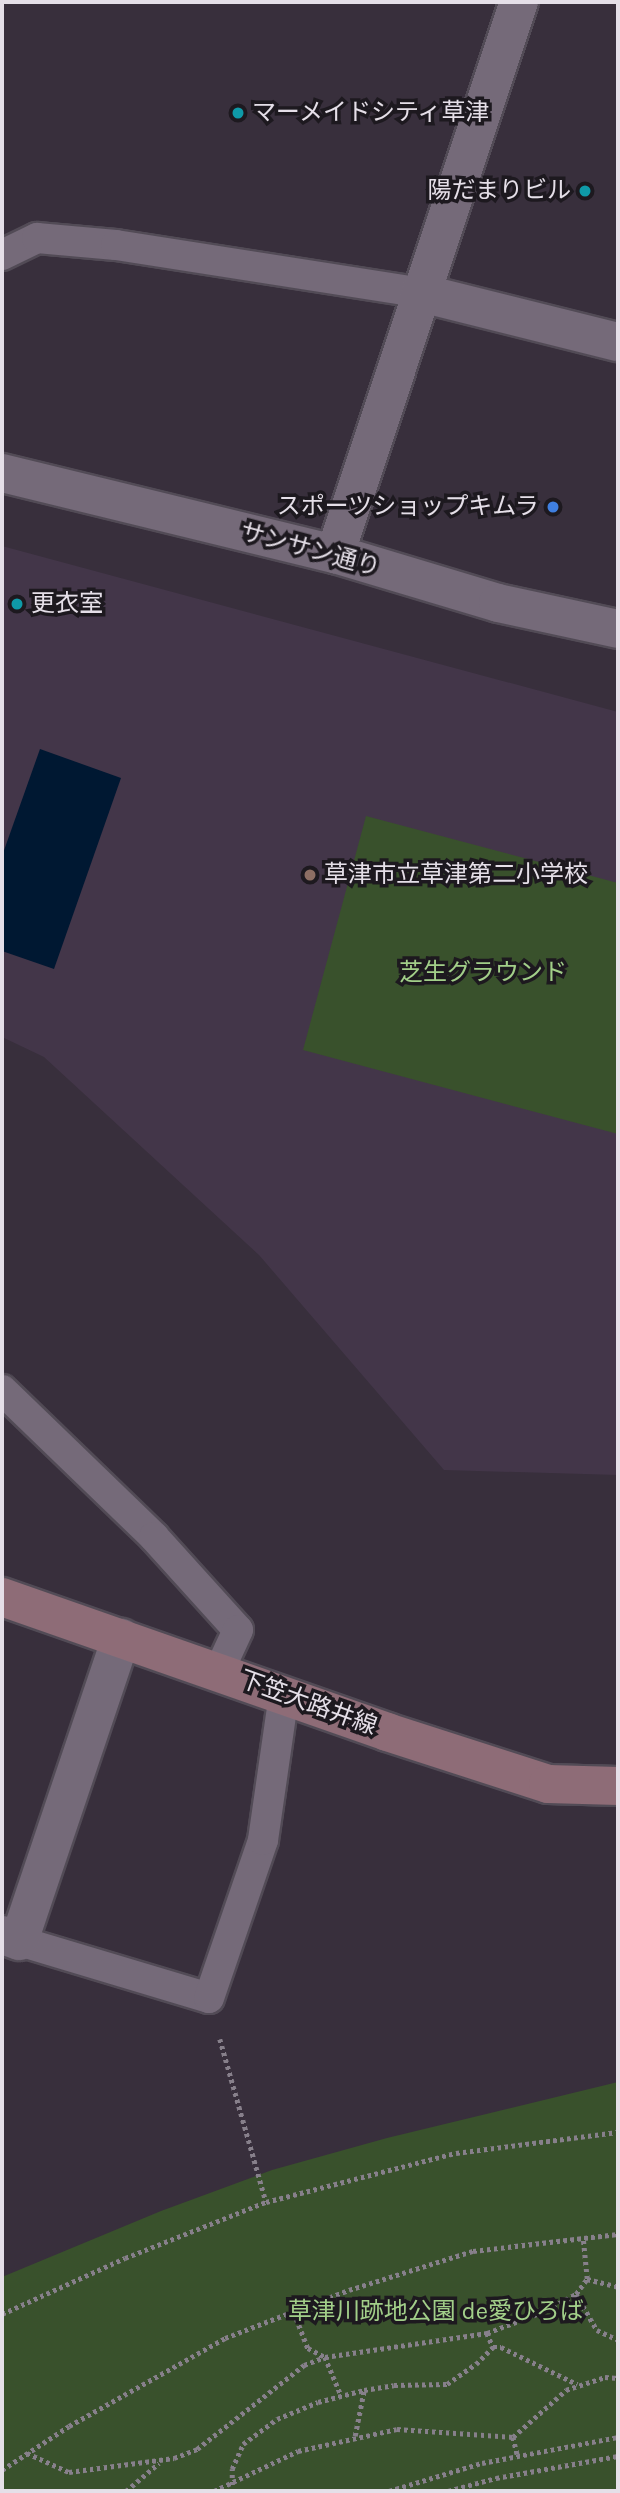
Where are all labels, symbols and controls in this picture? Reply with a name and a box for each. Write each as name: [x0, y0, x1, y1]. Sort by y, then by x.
place label: マーメイドシティ草津: [252, 99, 492, 127]
marker: マーメイドシティ草津: [230, 105, 246, 121]
place label: 陽だまりビル: [427, 177, 571, 205]
marker: 陽だまりビル: [577, 183, 593, 199]
place label: スポーツショップキムラ: [275, 493, 539, 521]
marker: スポーツショップキムラ: [545, 499, 561, 515]
street label: サンサン通り: [237, 517, 383, 583]
place label: 更衣室: [31, 590, 103, 618]
marker: 更衣室: [9, 596, 25, 612]
place label: 草津市立草津第二小学校: [324, 861, 588, 889]
marker: 草津市立草津第二小学校: [302, 867, 318, 883]
park label: 芝生グラウンド: [399, 959, 567, 987]
street label: 下笠大路井線: [235, 1665, 381, 1741]
park label: 草津川跡地公園 de愛ひろば: [288, 2298, 584, 2326]

